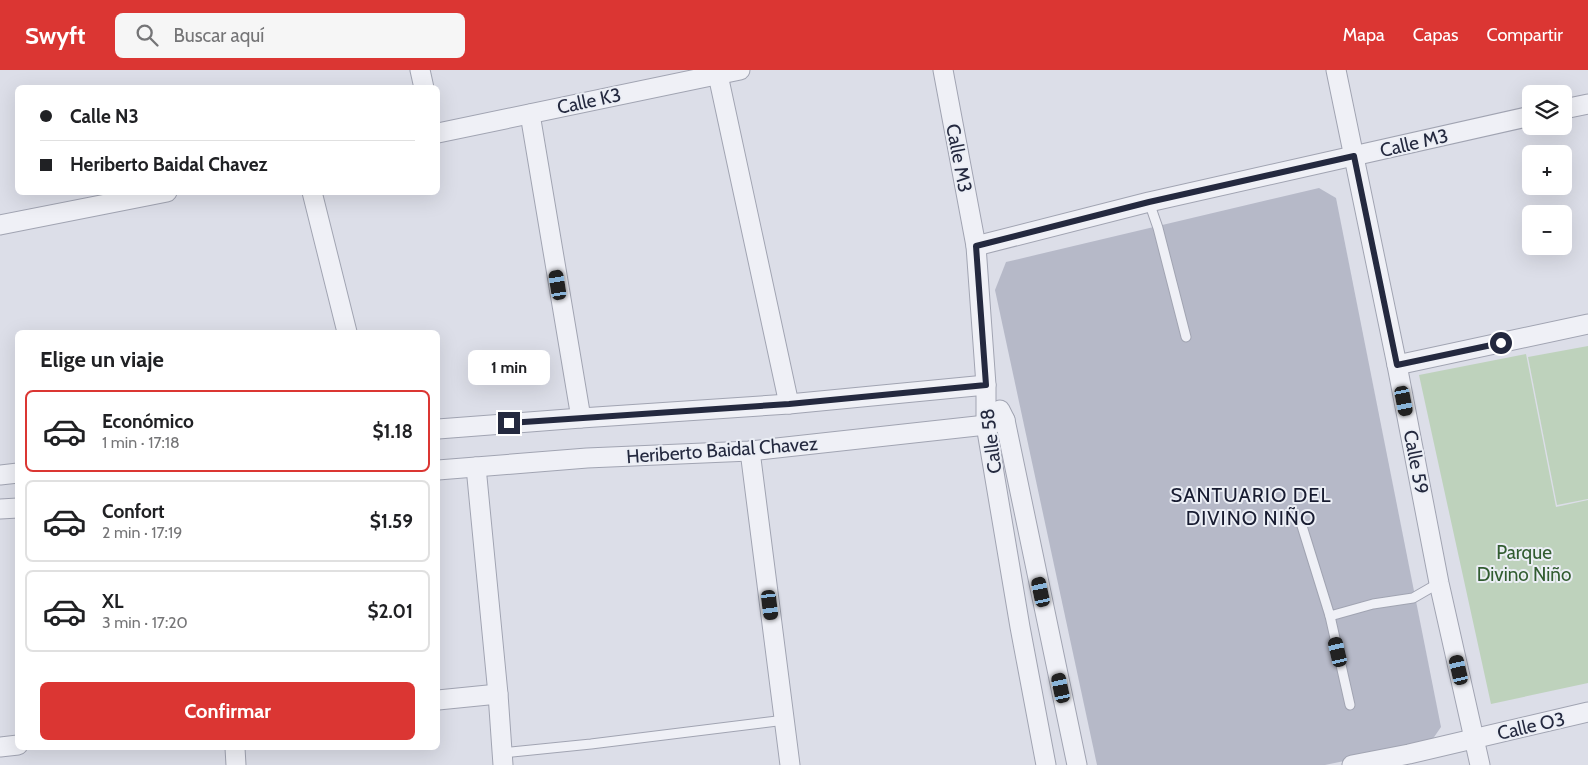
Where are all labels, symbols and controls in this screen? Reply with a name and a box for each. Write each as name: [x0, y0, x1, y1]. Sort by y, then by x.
search box: [115, 13, 465, 58]
text: Swyft: [25, 21, 85, 50]
icon: search: [133, 21, 161, 49]
text: Buscar aquí: [173, 24, 264, 47]
text: Mapa: [1343, 24, 1385, 46]
text: Capas: [1413, 24, 1459, 46]
text: Compartir: [1487, 24, 1563, 46]
street label: Calle K3: [555, 83, 623, 119]
map controls: [1522, 85, 1572, 255]
button: layers: [1522, 85, 1572, 135]
text: Calle N3: [70, 105, 139, 128]
street label: Calle M3: [941, 122, 977, 194]
street label: Calle M3: [1378, 124, 1450, 162]
button: +: [1522, 145, 1572, 195]
text: Heriberto Baidal Chavez: [70, 153, 267, 176]
button: −: [1522, 205, 1572, 255]
car: [548, 269, 567, 301]
route start: [1490, 332, 1512, 354]
text: Elige un viaje: [40, 346, 164, 373]
callout: 1 min: [468, 350, 550, 386]
text: 1 min: [491, 358, 527, 377]
car: [1393, 385, 1414, 417]
street label: Calle 58: [976, 407, 1006, 475]
icon: car: [42, 409, 87, 454]
text: Económico: [102, 410, 194, 433]
route end: [498, 412, 520, 434]
text: $1.18: [373, 420, 413, 443]
street label: Calle 59: [1399, 428, 1433, 496]
street label: Heriberto Baidal Chavez: [626, 432, 819, 468]
text: 1 min · 17:18: [102, 433, 180, 452]
district label: SANTUARIO DEL DIVINO NIÑO: [1171, 483, 1331, 530]
icon: car: [42, 499, 87, 544]
text: Confort: [102, 500, 165, 523]
text: $1.59: [370, 510, 413, 533]
text: 2 min · 17:19: [102, 523, 182, 542]
park label: Parque Divino Niño: [1477, 541, 1571, 586]
car: [1030, 576, 1051, 608]
icon: car: [42, 589, 87, 634]
car: [760, 589, 779, 621]
text: XL: [102, 590, 123, 613]
text: $2.01: [367, 600, 413, 623]
text: 3 min · 17:20: [102, 613, 188, 632]
car: [1327, 636, 1348, 668]
car: [1448, 654, 1469, 686]
car: [1050, 672, 1071, 704]
button: Confirmar: [40, 682, 415, 740]
street label: Calle O3: [1495, 707, 1567, 745]

